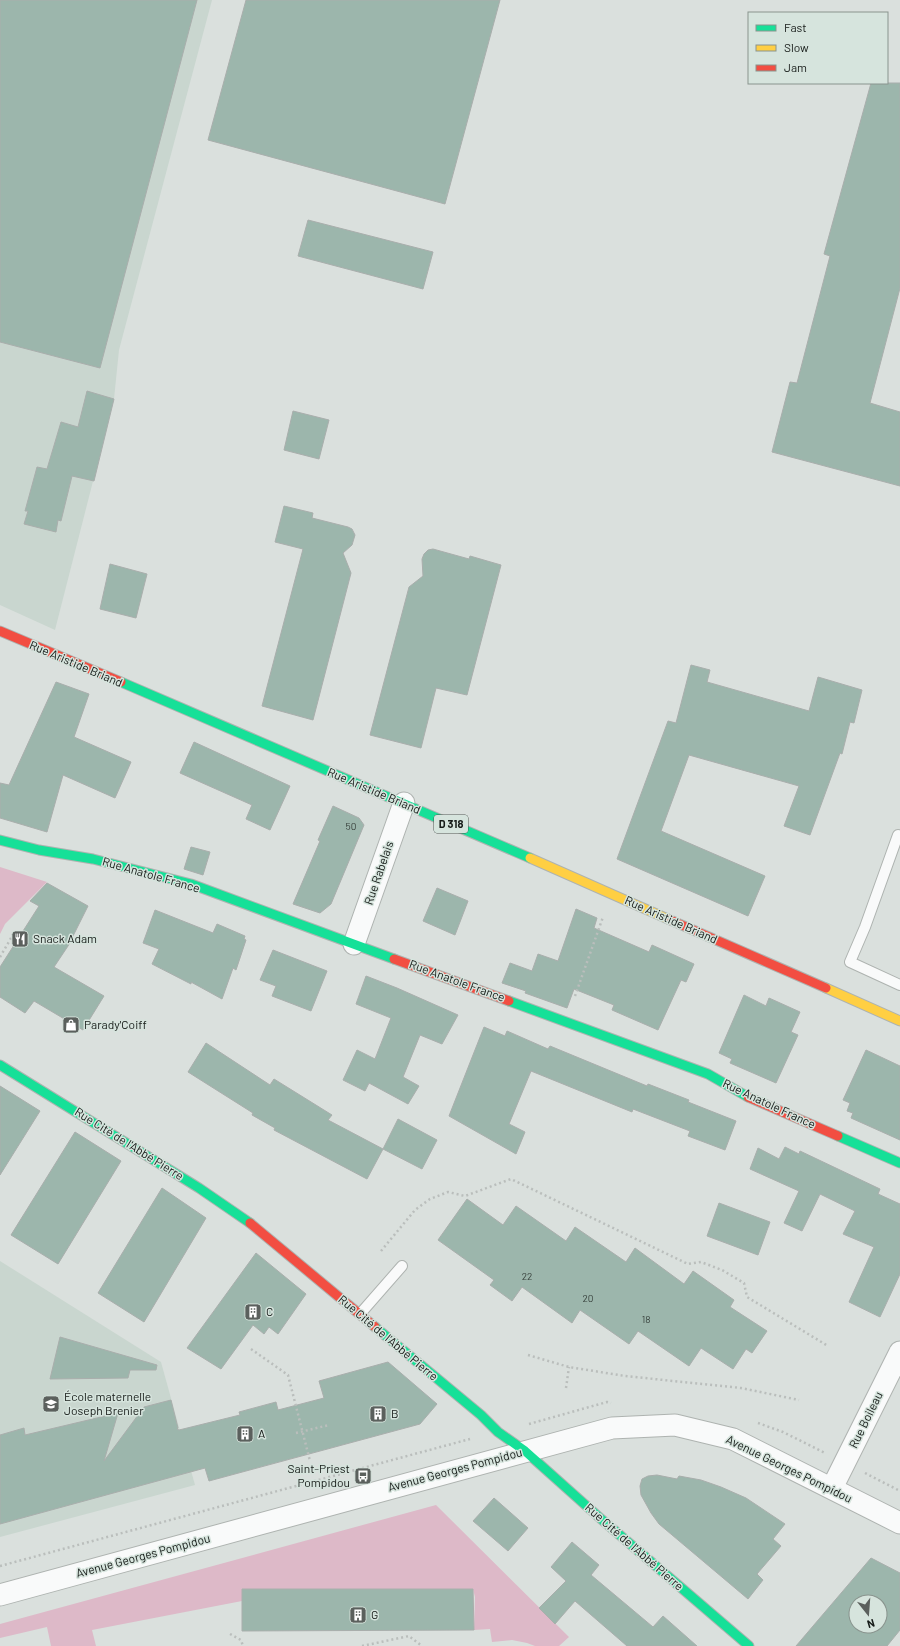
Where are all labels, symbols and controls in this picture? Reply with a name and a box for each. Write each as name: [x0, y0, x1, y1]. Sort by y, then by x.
legend: [748, 12, 888, 84]
text: Fast: [784, 20, 807, 34]
text: Slow: [784, 40, 809, 54]
text: Jam: [784, 60, 807, 74]
street label: Rue Aristide Briand: [28, 637, 125, 689]
street label: Rue Aristide Briand: [326, 764, 423, 816]
road number: D 318: [434, 815, 468, 833]
house number: 50: [346, 820, 356, 832]
street label: Rue Rabelais: [361, 839, 396, 906]
street label: Rue Anatole France: [101, 853, 202, 895]
street label: Rue Aristide Briand: [623, 892, 720, 946]
restaurant icon: Snack Adam: [10, 929, 30, 949]
place label: Snack Adam: [33, 931, 97, 945]
street label: Rue Anatole France: [408, 956, 507, 1004]
shop icon: Parady'Coiff: [61, 1015, 81, 1035]
place label: Parady'Coiff: [84, 1017, 147, 1031]
street label: Rue Anatole France: [721, 1075, 818, 1131]
street label: Rue Cité de l'Abbé Pierre: [73, 1104, 186, 1182]
house number: 22: [522, 1270, 532, 1282]
street label: Rue Cité de l'Abbé Pierre: [336, 1292, 441, 1383]
house number: 20: [582, 1292, 594, 1304]
building icon: C: [243, 1302, 263, 1322]
place label: C: [266, 1304, 273, 1318]
house number: 18: [642, 1313, 650, 1325]
place label: École maternelle Joseph Brenier: [64, 1389, 151, 1417]
street label: Rue Boileau: [845, 1389, 885, 1450]
school or university icon: École maternelle Joseph Brenier: [41, 1394, 61, 1414]
building icon: B: [368, 1404, 388, 1424]
place label: B: [391, 1406, 399, 1420]
building icon: A: [235, 1424, 255, 1444]
place label: A: [258, 1426, 265, 1440]
street label: Avenue Georges Pompidou: [724, 1431, 855, 1505]
street label: Avenue Georges Pompidou: [386, 1444, 523, 1494]
place label: Saint-Priest Pompidou: [287, 1461, 350, 1489]
bus stop icon: Saint-Priest Pompidou: [353, 1466, 373, 1486]
street label: Rue Cité de l'Abbé Pierre: [583, 1500, 687, 1593]
street label: Avenue Georges Pompidou: [74, 1530, 211, 1580]
north arrow: [848, 1594, 888, 1634]
building icon: G: [348, 1605, 368, 1625]
place label: G: [371, 1607, 378, 1621]
text: N: [866, 1617, 876, 1631]

